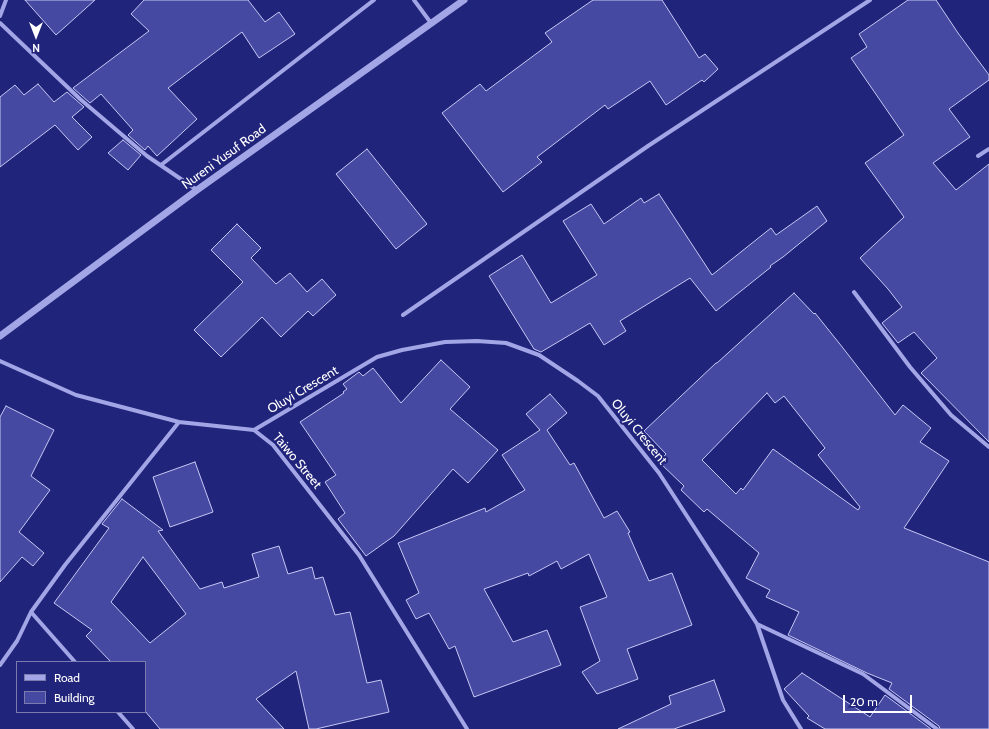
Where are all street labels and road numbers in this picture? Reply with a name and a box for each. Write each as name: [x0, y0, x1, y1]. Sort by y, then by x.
street label: Nureni Yusuf Road: [179, 121, 269, 193]
street label: Oluyi Crescent: [265, 363, 341, 417]
street label: Oluyi Crescent: [608, 396, 670, 468]
street label: Taiwo Street: [269, 430, 325, 492]

